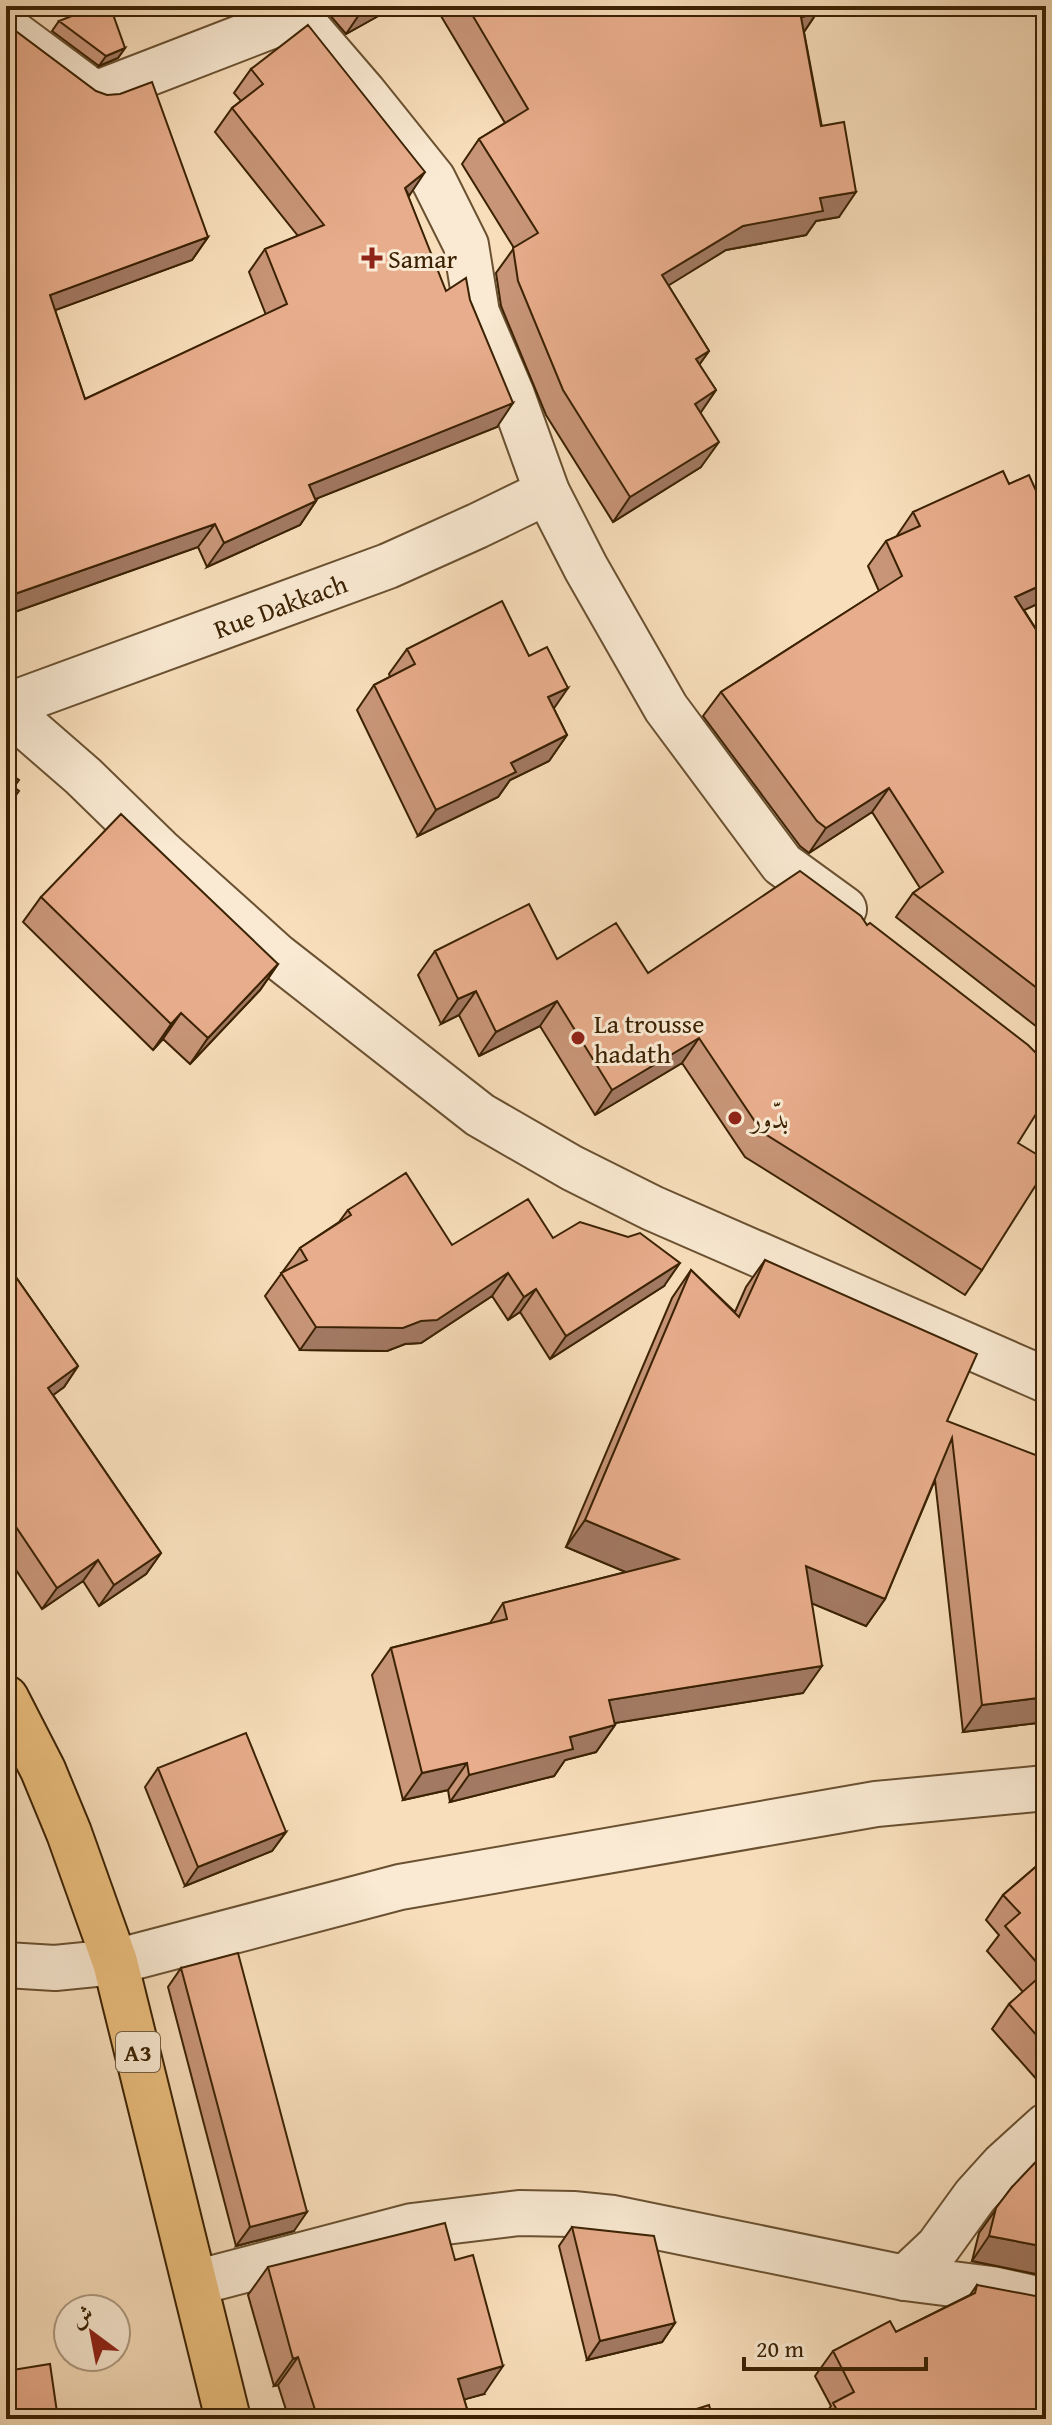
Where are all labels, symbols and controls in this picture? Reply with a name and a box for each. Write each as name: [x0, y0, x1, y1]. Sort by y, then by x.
place label: Samar: [388, 239, 458, 278]
marker: Samar: [363, 249, 381, 267]
street label: Rue Dakkach: [208, 563, 353, 648]
place label: La trousse hadath: [594, 1004, 704, 1073]
marker: La trousse hadath: [569, 1029, 587, 1047]
place label: بدّور: [748, 1099, 789, 1138]
marker: بدّور: [726, 1109, 744, 1127]
road number: A3: [116, 2032, 160, 2072]
north arrow: [52, 2293, 132, 2373]
text: ش: [64, 2297, 99, 2335]
scale bar: [744, 2321, 926, 2371]
text: 20 m: [756, 2331, 804, 2366]

